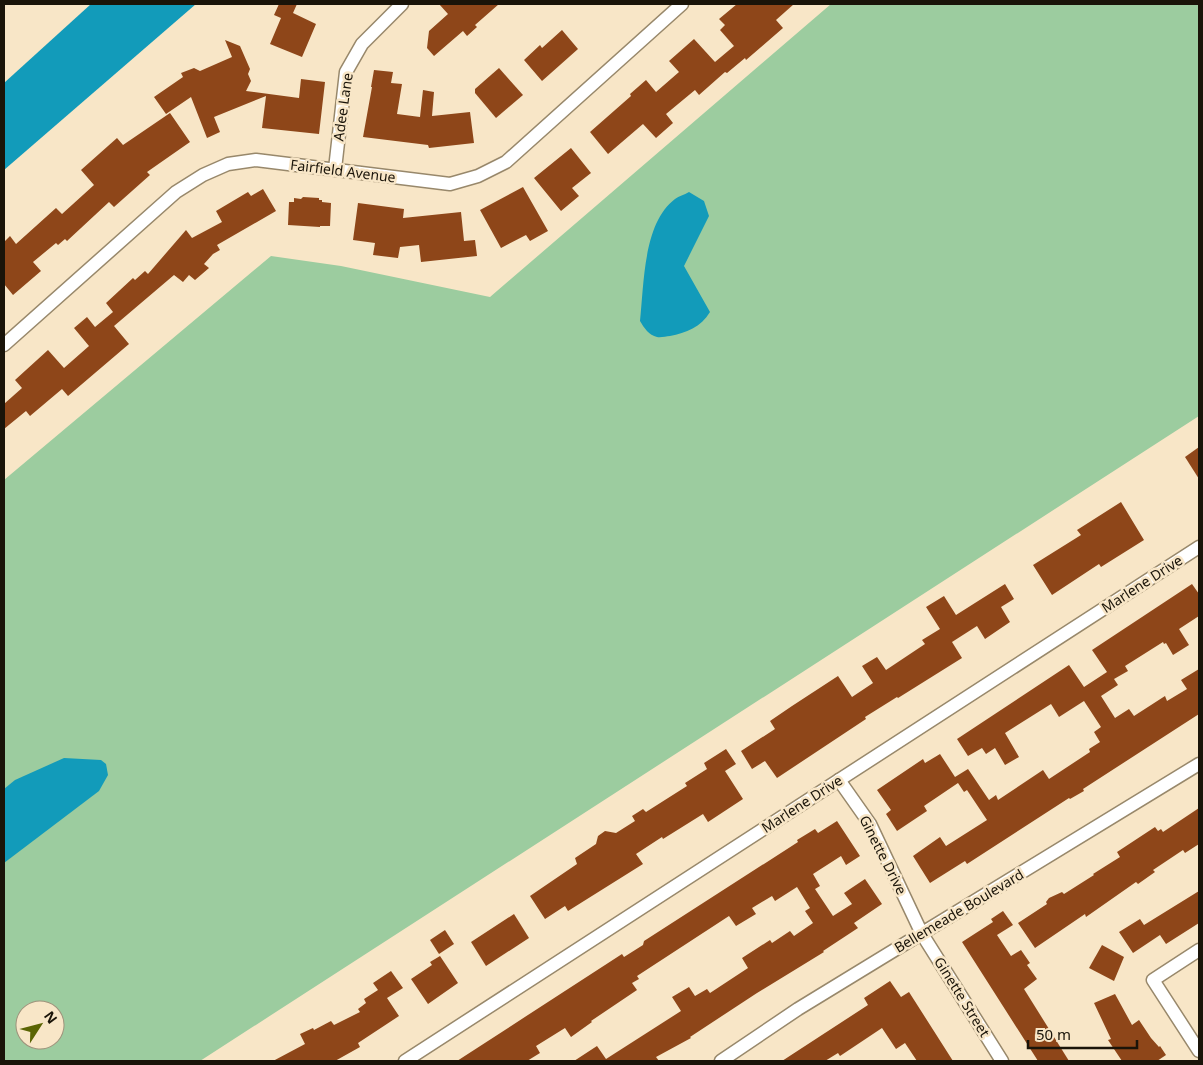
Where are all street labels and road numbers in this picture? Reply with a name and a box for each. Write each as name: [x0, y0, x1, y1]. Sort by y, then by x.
street label: Adee Lane: [328, 71, 357, 142]
street label: Fairfield Avenue: [289, 155, 397, 186]
street label: Marlene Drive: [1098, 550, 1186, 617]
street label: Marlene Drive: [758, 770, 846, 837]
street label: Ginette Drive: [855, 812, 912, 898]
street label: Bellemeade Boulevard: [891, 864, 1027, 957]
street label: Ginette Street: [930, 953, 995, 1040]

